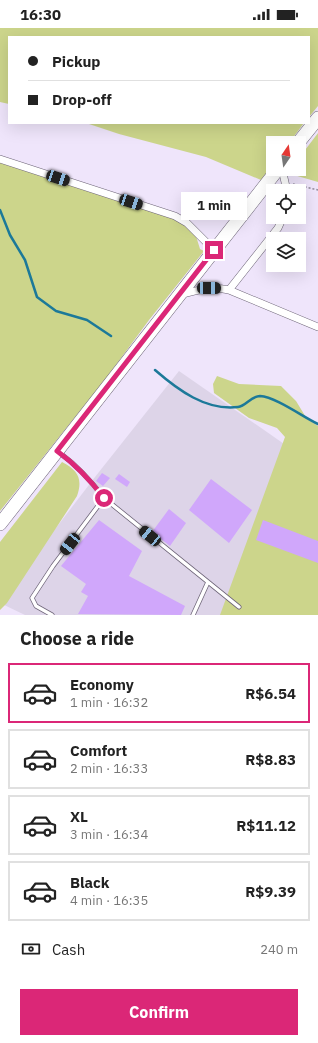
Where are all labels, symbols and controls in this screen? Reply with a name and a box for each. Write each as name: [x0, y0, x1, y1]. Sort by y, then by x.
text: 16:30: [20, 5, 61, 24]
text: Pickup: [52, 52, 100, 71]
text: Drop-off: [52, 90, 112, 109]
north arrow: [266, 136, 306, 176]
map controls: [266, 136, 306, 272]
car: [45, 169, 71, 187]
button: locate: [266, 184, 306, 224]
callout: 1 min: [181, 192, 247, 220]
car: [118, 193, 144, 211]
text: 1 min: [197, 197, 231, 214]
button: layers: [266, 232, 306, 272]
route end: [205, 241, 223, 259]
car: [197, 282, 221, 294]
route start: [95, 489, 113, 507]
car: [137, 524, 163, 548]
car: [58, 531, 82, 557]
text: Choose a ride: [20, 627, 134, 650]
icon: car: [22, 675, 58, 711]
text: Economy: [70, 675, 134, 694]
text: R$6.54: [245, 684, 296, 703]
text: 1 min · 16:32: [70, 694, 148, 711]
icon: car: [22, 741, 58, 777]
text: Comfort: [70, 741, 127, 760]
text: R$8.83: [245, 750, 296, 769]
text: 2 min · 16:33: [70, 760, 148, 777]
icon: car: [22, 807, 58, 843]
text: XL: [70, 807, 88, 826]
text: R$11.12: [236, 816, 296, 835]
text: 3 min · 16:34: [70, 826, 148, 843]
icon: car: [22, 873, 58, 909]
text: Black: [70, 873, 110, 892]
text: R$9.39: [245, 882, 296, 901]
text: 4 min · 16:35: [70, 892, 148, 909]
icon: cash: [20, 938, 42, 960]
text: Cash: [52, 940, 85, 959]
text: 240 m: [260, 941, 298, 958]
button: Confirm: [20, 989, 298, 1035]

